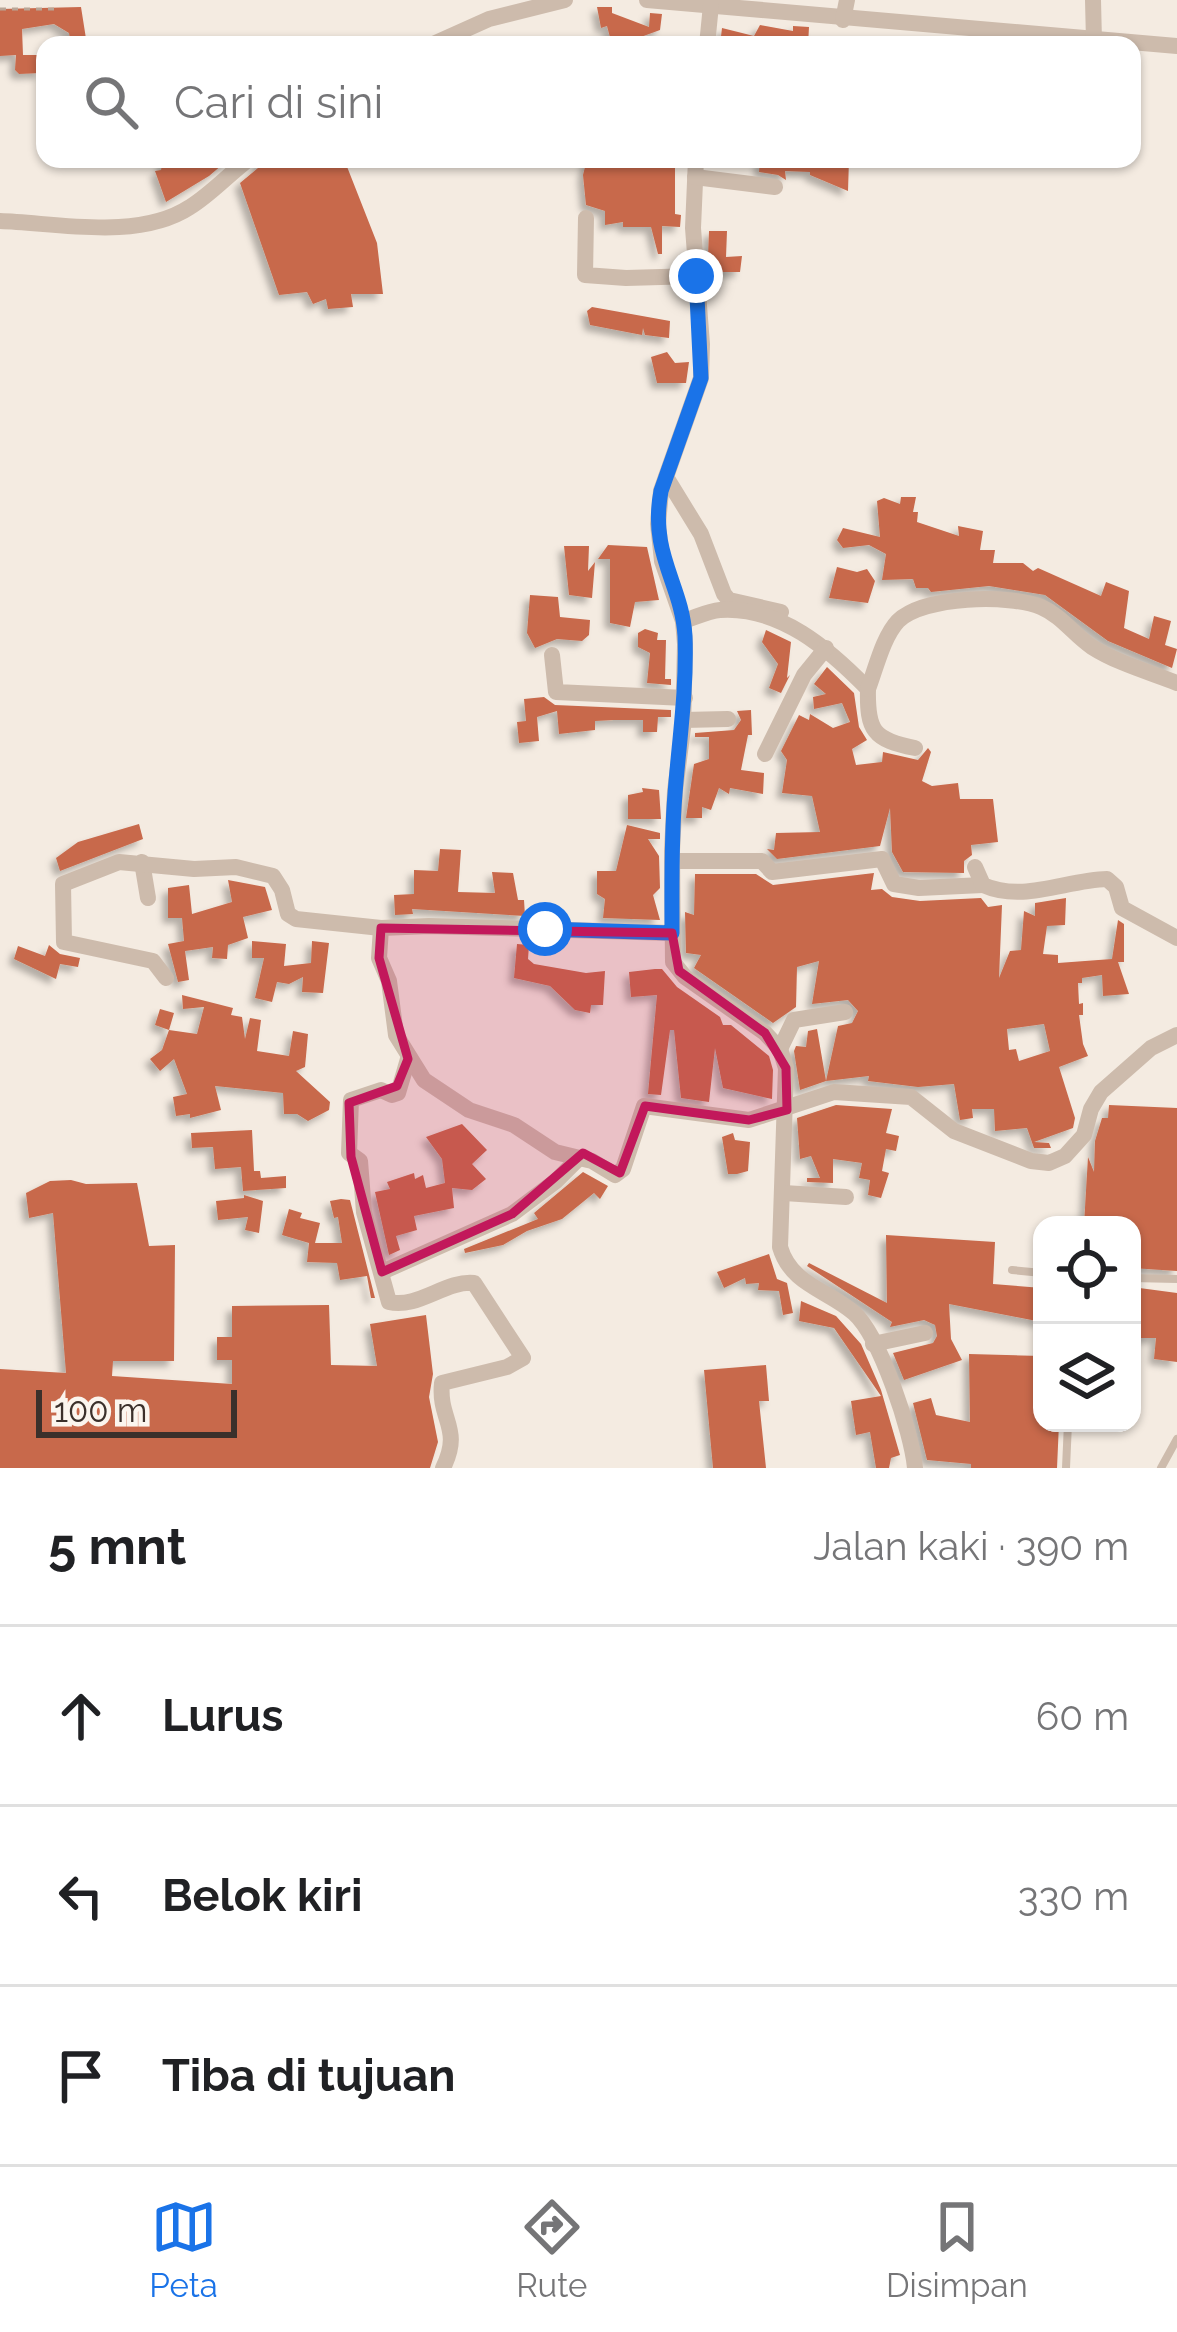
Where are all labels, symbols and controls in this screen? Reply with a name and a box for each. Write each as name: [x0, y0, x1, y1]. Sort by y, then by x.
search box: [36, 36, 1141, 168]
icon: search: [78, 69, 144, 135]
text: Cari di sini: [174, 76, 383, 129]
route end: [669, 249, 723, 303]
route start: [518, 902, 572, 956]
map controls: [1033, 1216, 1141, 1432]
button: locate: [1033, 1216, 1141, 1324]
button: layers: [1033, 1324, 1141, 1432]
scale bar: [36, 1384, 237, 1437]
text: 100 m: [54, 1391, 147, 1430]
text: 5 mnt: [48, 1516, 186, 1576]
text: Jalan kaki · 390 m: [813, 1523, 1129, 1569]
icon: ahead: [48, 1683, 114, 1749]
text: Lurus: [162, 1689, 284, 1742]
text: 60 m: [1036, 1693, 1129, 1739]
icon: left: [48, 1863, 114, 1929]
text: Belok kiri: [162, 1869, 362, 1922]
text: 330 m: [1018, 1873, 1129, 1919]
icon: arrive: [48, 2043, 114, 2109]
text: Tiba di tujuan: [162, 2049, 455, 2102]
tab: Peta: [149, 2194, 218, 2305]
tab: Rute: [516, 2194, 587, 2305]
tab: Disimpan: [886, 2194, 1028, 2305]

